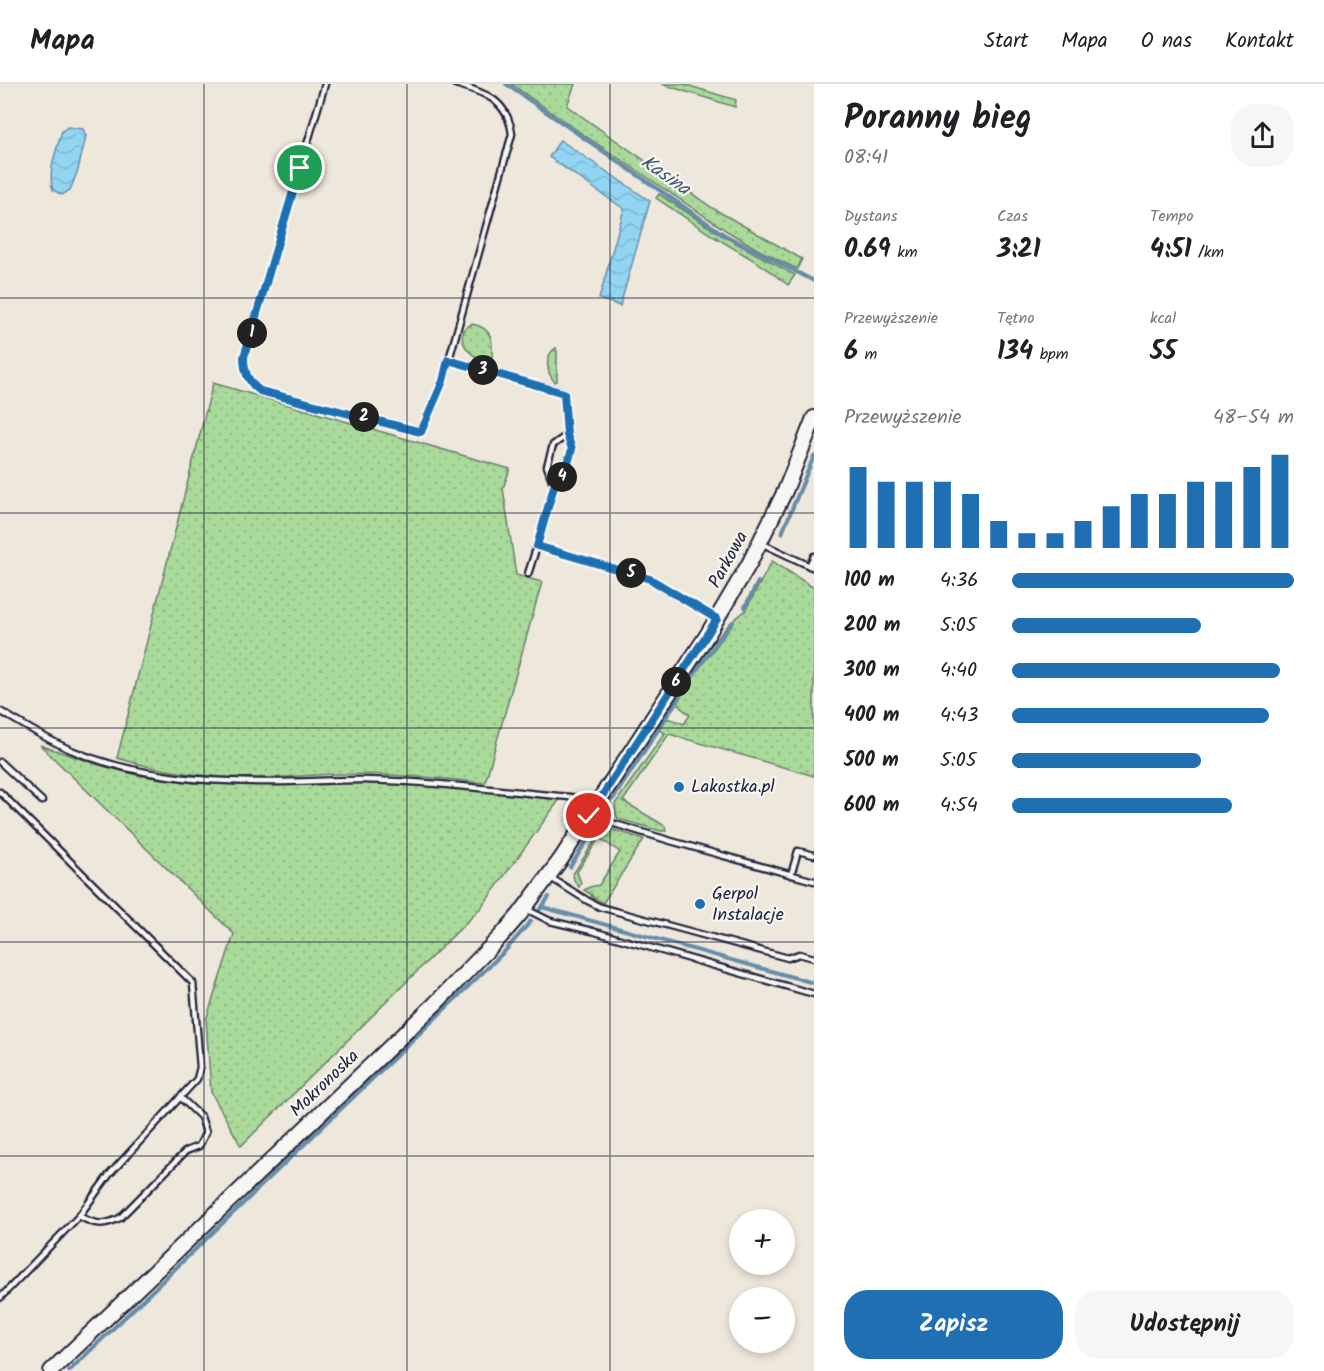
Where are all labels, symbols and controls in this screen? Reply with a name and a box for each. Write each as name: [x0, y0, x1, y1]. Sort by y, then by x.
text: Mapa: [30, 19, 95, 64]
text: Start: [984, 25, 1028, 58]
text: Mapa: [1061, 25, 1108, 58]
text: O nas: [1141, 25, 1192, 58]
text: Kontakt: [1225, 25, 1294, 58]
text: Poranny bieg: [844, 93, 1032, 146]
button: share: [1231, 104, 1294, 167]
pin: [274, 142, 325, 193]
text: 08:41: [844, 142, 888, 174]
water label: Kasina: [633, 147, 698, 206]
icon: arrive: [283, 151, 316, 184]
text: Dystans: [844, 204, 898, 229]
text: Czas: [997, 204, 1028, 229]
text: Tempo: [1150, 204, 1193, 229]
text: 0.69: [844, 229, 891, 271]
text: 3:21: [997, 229, 1041, 271]
text: 4:51: [1150, 229, 1192, 271]
text: km: [891, 240, 917, 265]
text: /km: [1192, 240, 1224, 265]
text: Przewyższenie: [844, 306, 938, 331]
text: Tętno: [997, 306, 1035, 331]
text: kcal: [1150, 306, 1176, 331]
pin: 1: [237, 318, 267, 348]
text: 1: [250, 320, 254, 345]
text: 6: [844, 331, 858, 373]
text: 134: [997, 331, 1033, 373]
text: 55: [1150, 331, 1176, 373]
text: m: [858, 342, 877, 367]
text: bpm: [1033, 342, 1068, 367]
pin: 3: [468, 355, 498, 385]
text: 3: [479, 357, 487, 382]
pin: 2: [349, 402, 379, 432]
text: Przewyższenie: [844, 402, 962, 434]
text: 48–54 m: [1213, 402, 1294, 434]
text: 2: [359, 404, 369, 429]
pin: 4: [547, 462, 577, 492]
text: 4: [558, 464, 566, 489]
street label: Parkowa: [701, 526, 757, 594]
pin: 5: [616, 558, 646, 588]
text: 5: [627, 560, 635, 585]
text: 100 m: [844, 565, 895, 597]
text: 4:36: [940, 565, 978, 597]
text: 200 m: [844, 610, 900, 642]
text: 5:05: [940, 610, 976, 642]
text: 300 m: [844, 655, 900, 687]
text: 4:40: [940, 655, 977, 687]
pin: 6: [661, 667, 691, 697]
text: 6: [672, 669, 680, 694]
text: 400 m: [844, 700, 900, 732]
text: 4:43: [940, 700, 978, 732]
text: 500 m: [844, 745, 899, 777]
text: 5:05: [940, 745, 976, 777]
place label: Lakostka.pl: [691, 773, 775, 802]
marker: Lakostka.pl: [672, 780, 686, 794]
pin: [563, 790, 614, 841]
text: 600 m: [844, 790, 899, 822]
text: 4:54: [940, 790, 978, 822]
icon: check: [572, 799, 605, 832]
place label: Gerpol Instalacje: [712, 880, 784, 930]
marker: Gerpol Instalacje: [693, 897, 707, 911]
street label: Mokronoska: [284, 1043, 366, 1125]
map controls: [729, 1209, 795, 1353]
button: +: [729, 1209, 795, 1275]
button: −: [729, 1287, 795, 1353]
button: Zapisz: [844, 1290, 1063, 1359]
button: Udostępnij: [1075, 1290, 1294, 1359]

